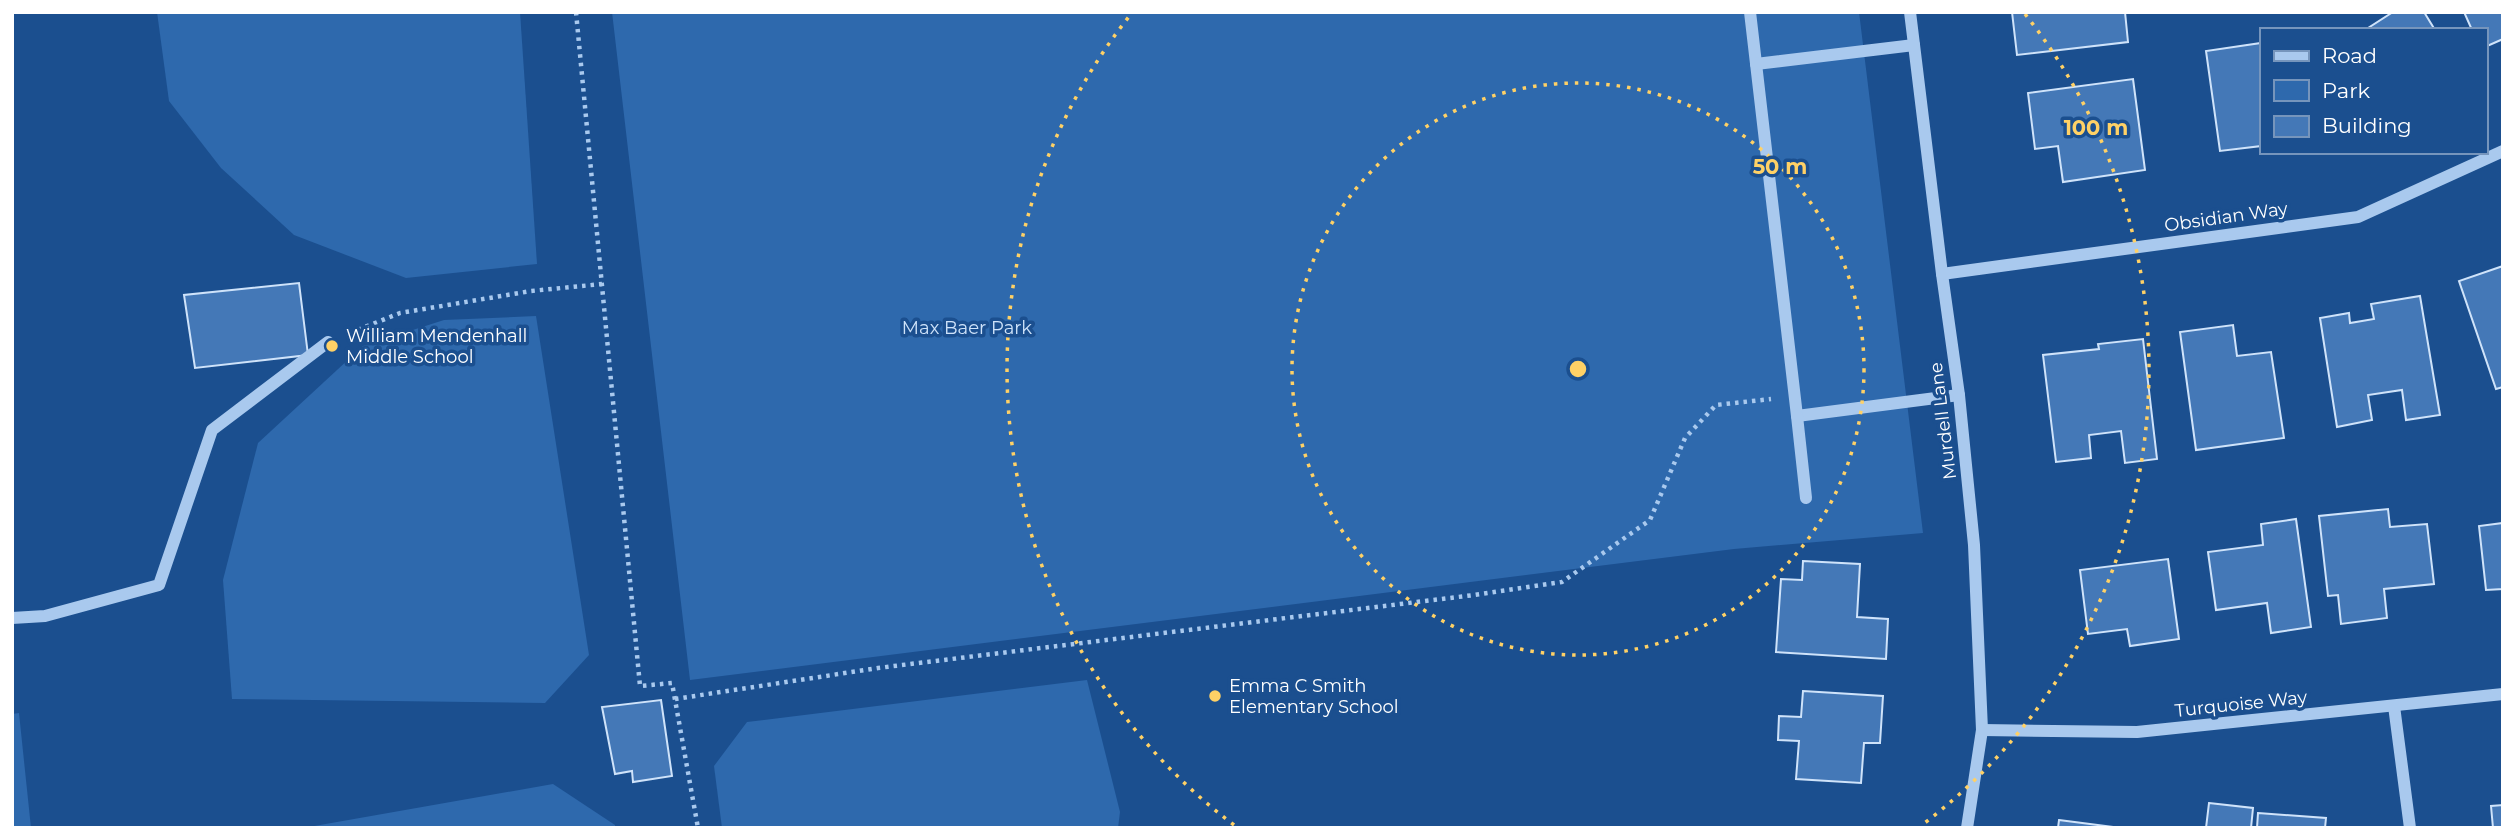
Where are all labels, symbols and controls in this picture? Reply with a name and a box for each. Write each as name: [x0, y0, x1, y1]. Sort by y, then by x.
legend: [2260, 28, 2487, 154]
text: Road: [2322, 43, 2377, 68]
text: Park: [2322, 78, 2370, 103]
text: Building: [2322, 113, 2412, 138]
text: 100 m: [2064, 115, 2128, 140]
text: 50 m: [1753, 154, 1807, 179]
street label: Obsidian Way: [2163, 197, 2289, 237]
park label: Max Baer Park: [902, 317, 1032, 339]
place label: William Mendenhall Middle School: [346, 325, 527, 368]
marker: William Mendenhall Middle School: [324, 338, 340, 354]
centre of rings: [1566, 357, 1590, 381]
street label: Murdell Lane: [1925, 361, 1961, 481]
place label: Emma C Smith Elementary School: [1229, 675, 1399, 718]
street label: Turquoise Way: [2174, 686, 2309, 722]
marker: Emma C Smith Elementary School: [1207, 688, 1223, 704]

